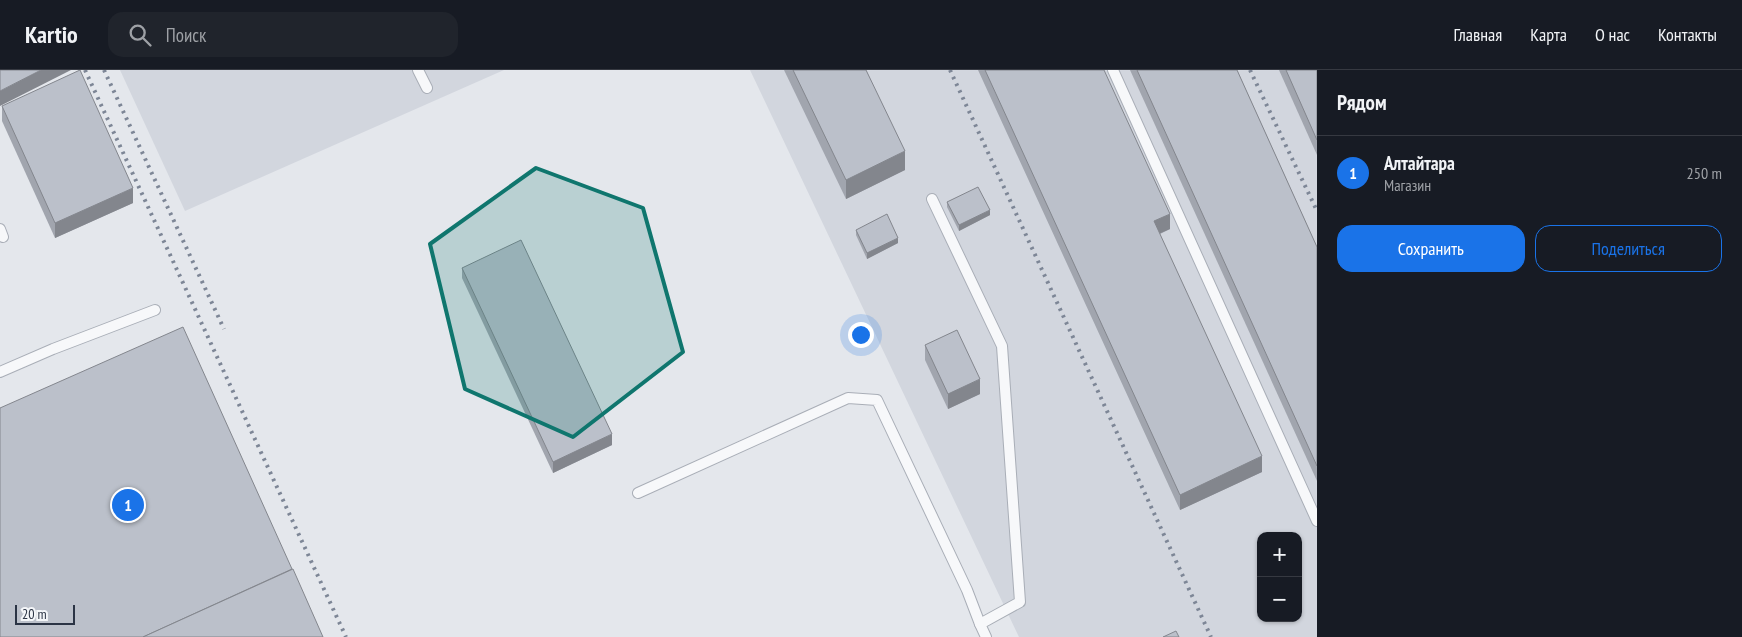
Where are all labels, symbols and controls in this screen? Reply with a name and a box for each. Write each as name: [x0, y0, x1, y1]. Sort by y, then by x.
search box: [108, 12, 458, 57]
text: Kartio: [25, 19, 78, 50]
icon: search: [126, 21, 154, 49]
text: Поиск: [166, 23, 206, 47]
text: Главная: [1454, 23, 1502, 46]
text: Карта: [1530, 23, 1567, 46]
text: О нас: [1595, 23, 1630, 46]
text: Контакты: [1658, 23, 1717, 46]
text: Рядом: [1337, 89, 1387, 116]
text: Алтайтара: [1384, 151, 1455, 175]
text: 1: [1349, 163, 1357, 183]
text: 250 m: [1687, 163, 1722, 183]
text: Магазин: [1384, 175, 1431, 195]
button: Сохранить: [1337, 225, 1525, 272]
button: Поделиться: [1535, 225, 1722, 272]
your location: [848, 322, 874, 348]
pin: 1: [112, 486, 144, 524]
map controls: [1257, 532, 1302, 622]
button: +: [1257, 532, 1302, 577]
button: −: [1257, 577, 1302, 622]
scale bar: [15, 602, 75, 625]
text: 20 m: [22, 605, 47, 623]

